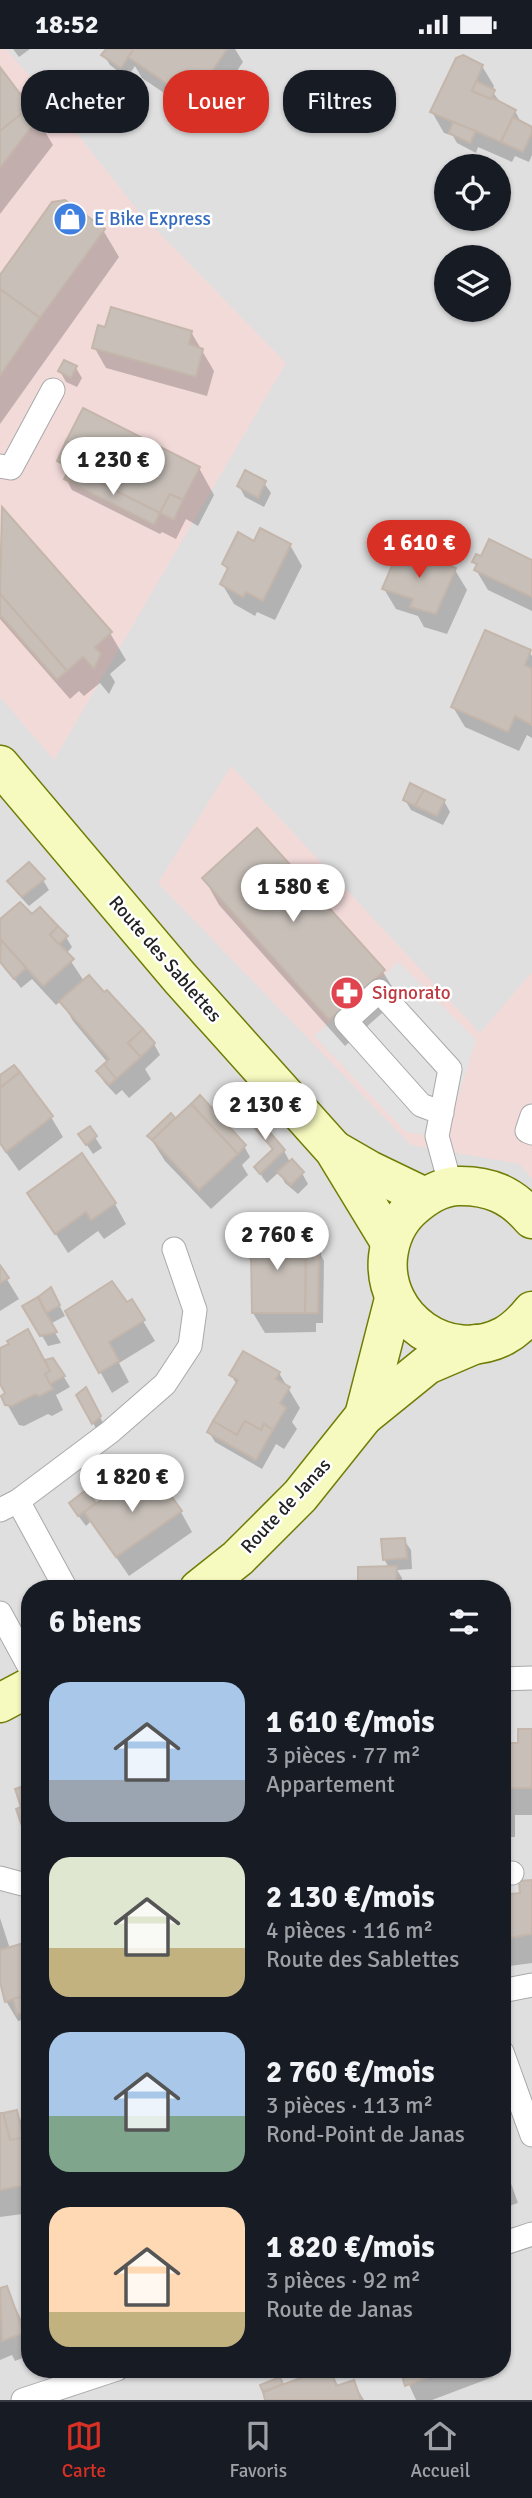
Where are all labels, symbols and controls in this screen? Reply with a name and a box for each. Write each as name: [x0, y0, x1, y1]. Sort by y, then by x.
text: 18:52: [35, 9, 99, 41]
chip: Acheter: [21, 70, 149, 133]
chip: Louer: [163, 70, 269, 133]
chip: Filtres: [283, 70, 396, 133]
map controls: [434, 154, 511, 322]
button: locate: [434, 154, 511, 231]
shop icon: E Bike Express: [51, 200, 89, 238]
place label: E Bike Express: [94, 207, 211, 231]
button: layers: [434, 245, 511, 322]
pin: 1 230 €: [48, 437, 178, 497]
text: 1 230 €: [77, 445, 149, 474]
pin: 1 610 €: [354, 521, 484, 580]
text: 1 610 €: [383, 528, 455, 557]
pin: 1 580 €: [228, 865, 358, 924]
text: 1 580 €: [257, 872, 329, 901]
street label: Route des Sablettes: [104, 891, 226, 1027]
pharmacy icon: Signorato: [328, 974, 366, 1012]
place label: Signorato: [372, 981, 451, 1005]
pin: 2 130 €: [200, 1083, 330, 1142]
text: 2 130 €: [229, 1090, 301, 1119]
pin: 2 760 €: [212, 1213, 342, 1272]
text: 2 760 €: [241, 1220, 313, 1249]
street label: Route de Janas: [236, 1453, 336, 1559]
pin: 1 820 €: [67, 1455, 197, 1514]
text: 1 820 €: [96, 1462, 168, 1491]
icon: filters: [445, 1603, 483, 1641]
text: 6 biens: [49, 1604, 141, 1641]
text: 1 610 €/mois: [266, 1704, 435, 1741]
icon: home: [105, 1710, 189, 1794]
text: 3 pièces · 77 m²: [266, 1741, 421, 1770]
text: Appartement: [266, 1770, 395, 1799]
text: 2 130 €/mois: [266, 1879, 435, 1916]
icon: home: [105, 1885, 189, 1969]
text: 4 pièces · 116 m²: [266, 1916, 433, 1945]
text: Route des Sablettes: [266, 1945, 459, 1974]
text: 2 760 €/mois: [266, 2054, 435, 2091]
icon: home: [105, 2060, 189, 2144]
text: 3 pièces · 113 m²: [266, 2091, 433, 2120]
text: Rond-Point de Janas: [266, 2120, 465, 2149]
text: 1 820 €/mois: [266, 2229, 435, 2266]
icon: home: [105, 2235, 189, 2319]
text: 3 pièces · 92 m²: [266, 2266, 421, 2295]
text: Route de Janas: [266, 2295, 413, 2324]
tab: Carte: [62, 2417, 106, 2483]
tab: Favoris: [229, 2417, 287, 2483]
tab: Accueil: [410, 2417, 470, 2483]

